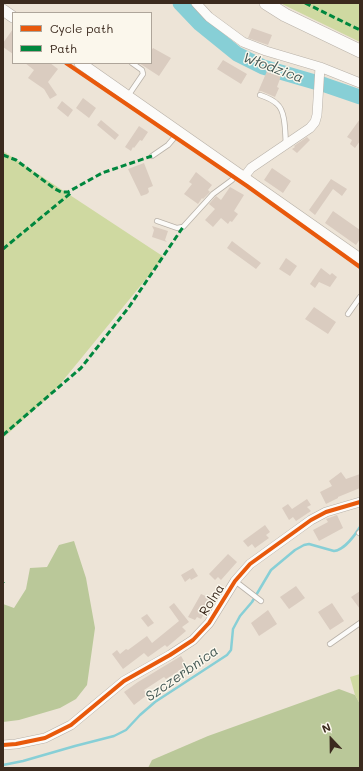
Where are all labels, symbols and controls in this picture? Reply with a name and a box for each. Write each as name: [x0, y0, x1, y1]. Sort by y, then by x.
legend: [12, 12, 152, 64]
text: Cycle path: [50, 20, 113, 36]
text: Path: [50, 40, 77, 56]
water label: Włodzica: [241, 49, 305, 87]
street label: Rolna: [196, 581, 228, 619]
water label: Szczerbnica: [142, 643, 222, 705]
north arrow: [311, 719, 351, 759]
text: N: [320, 719, 333, 736]

